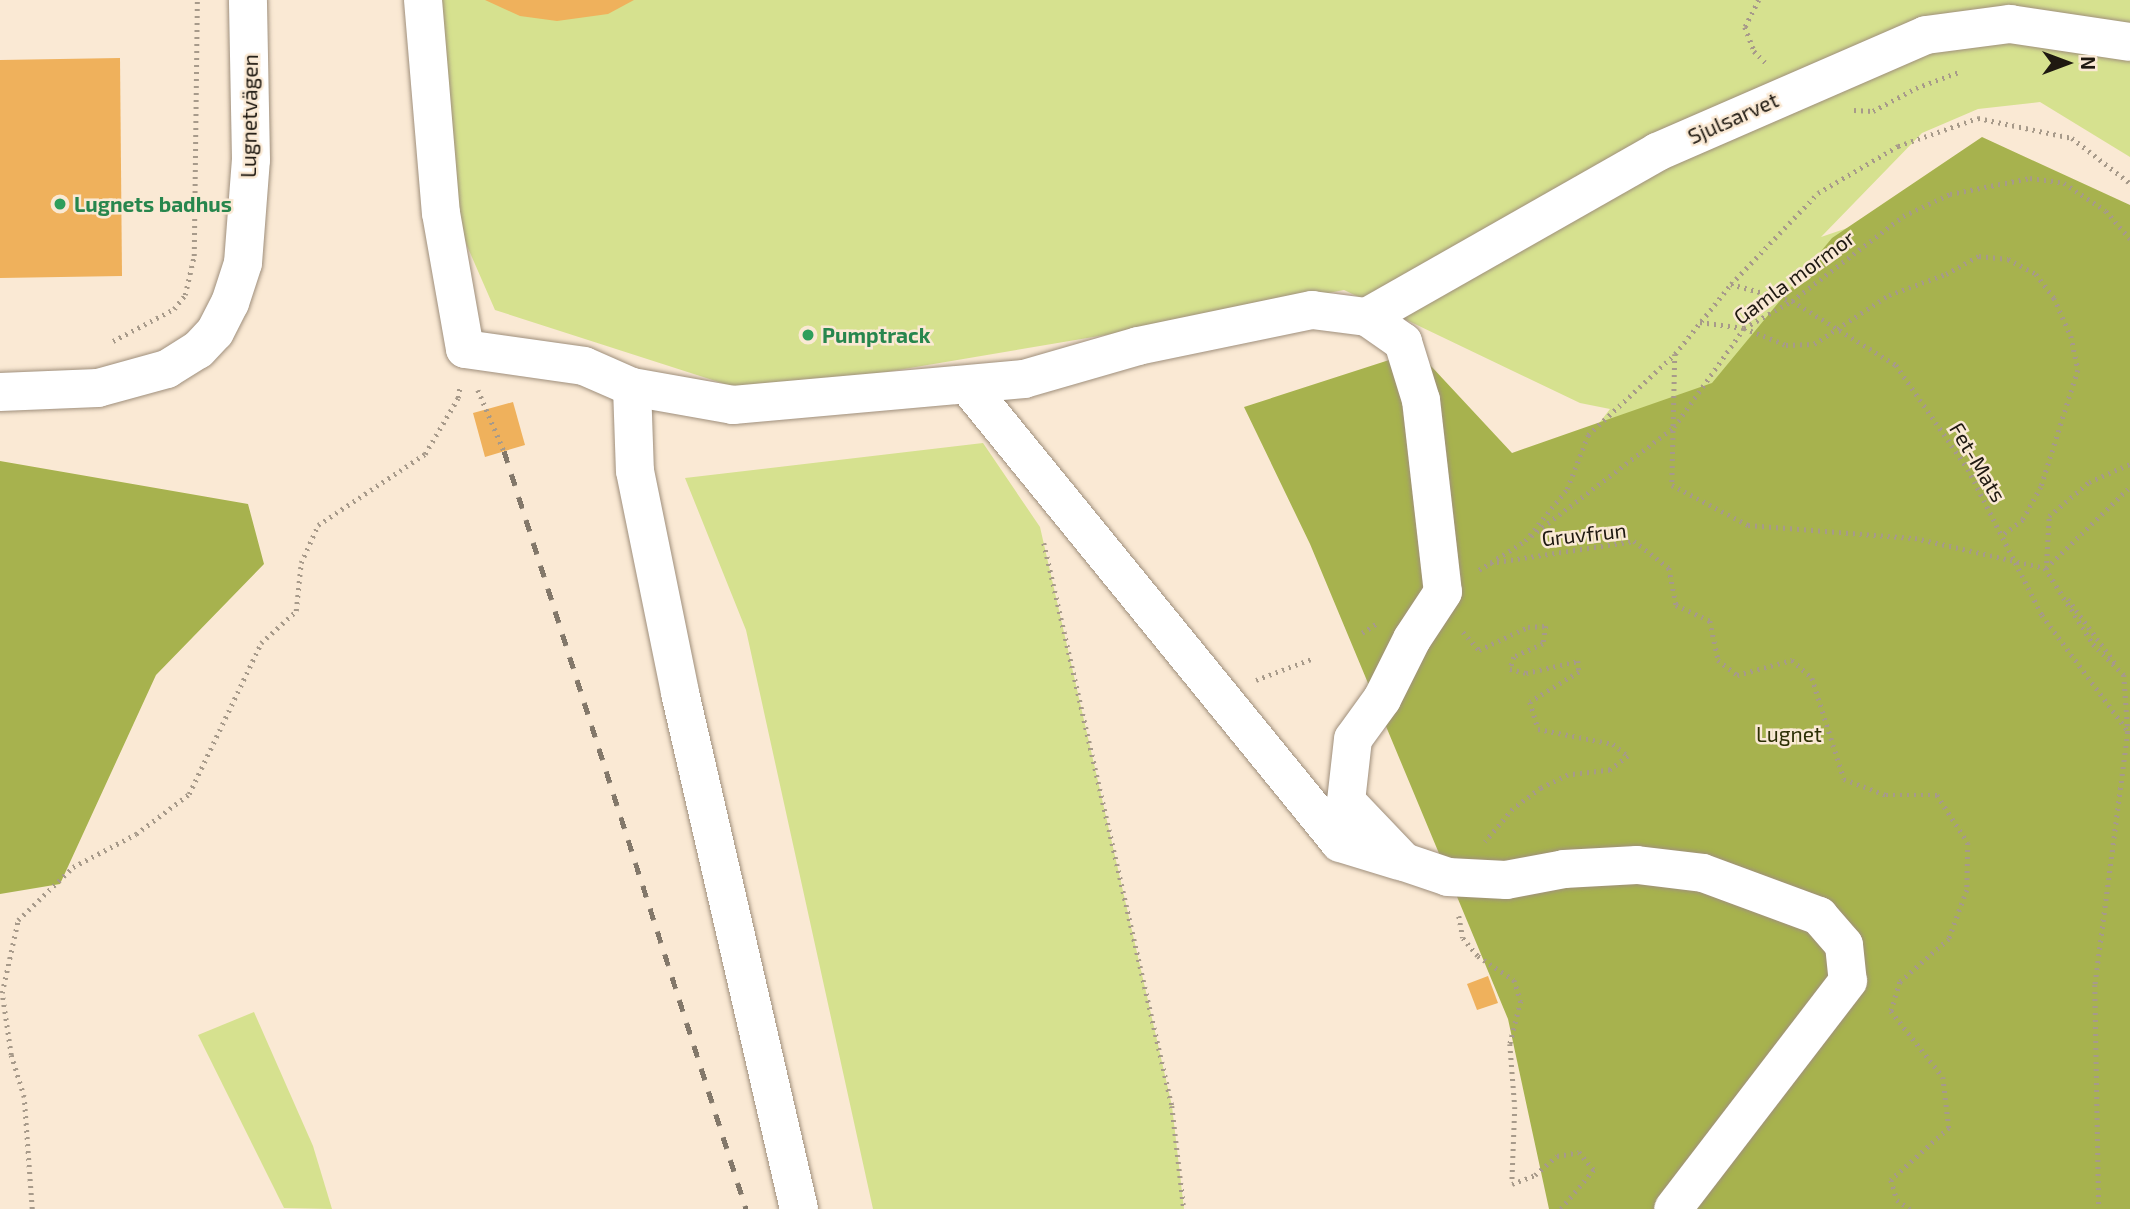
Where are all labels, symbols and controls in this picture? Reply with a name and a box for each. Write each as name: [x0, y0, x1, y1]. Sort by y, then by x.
north arrow: [2032, 28, 2102, 98]
street label: Lugnetvägen: [235, 54, 263, 178]
text: N: [2077, 56, 2100, 70]
street label: Sjulsarvet: [1684, 87, 1782, 149]
place label: Lugnets badhus: [74, 191, 232, 217]
marker: Lugnets badhus: [52, 196, 68, 212]
street label: Gamla mormor: [1729, 225, 1859, 329]
place label: Pumptrack: [822, 322, 930, 348]
marker: Pumptrack: [800, 327, 816, 343]
street label: Fet-Mats: [1944, 418, 2012, 506]
street label: Gruvfrun: [1540, 517, 1628, 551]
park label: Lugnet: [1756, 721, 1822, 747]

